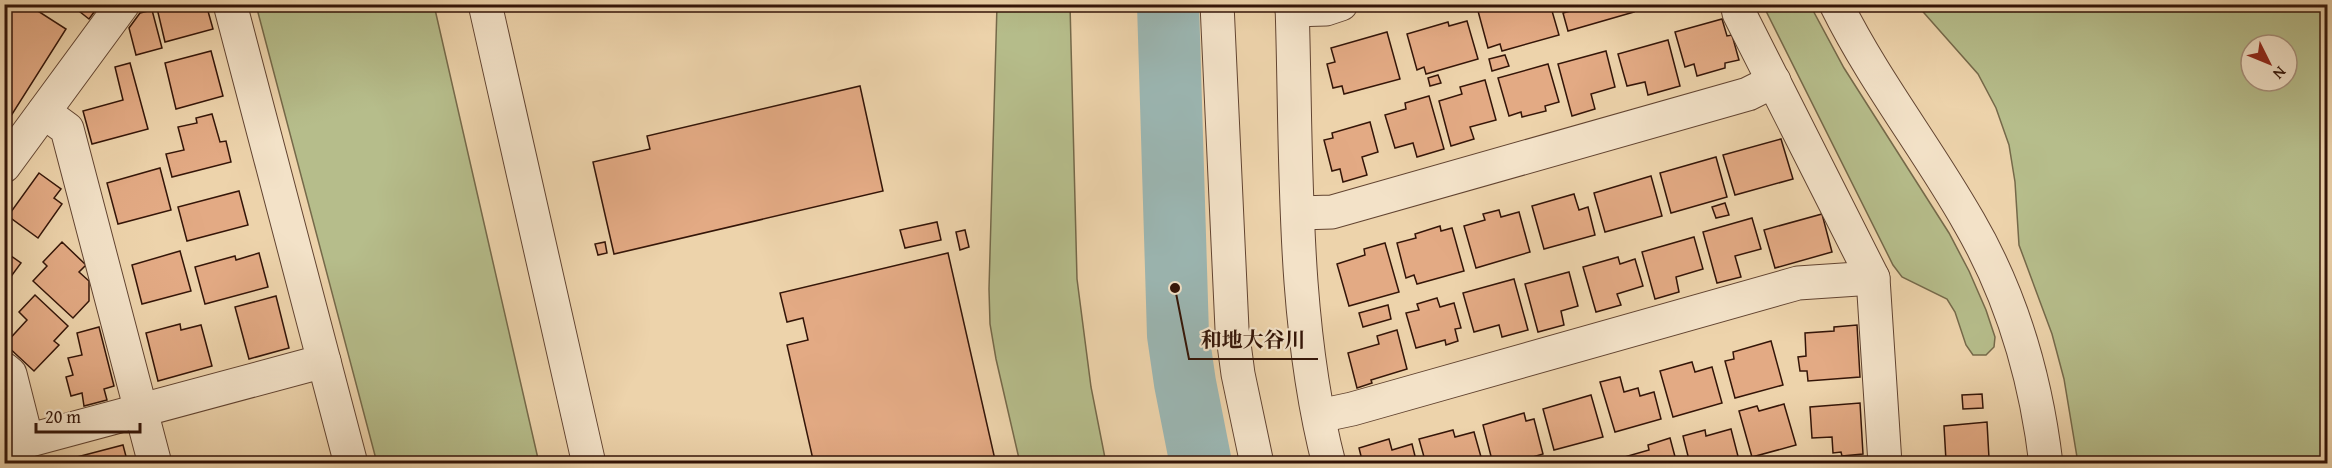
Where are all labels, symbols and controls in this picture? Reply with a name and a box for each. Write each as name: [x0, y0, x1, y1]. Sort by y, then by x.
north arrow: [2239, 33, 2299, 93]
text: N: [2267, 61, 2292, 86]
callout: 和地大谷川: [1189, 320, 1318, 359]
text: 和地大谷川: [1201, 324, 1306, 355]
scale bar: [36, 396, 140, 434]
text: 20 m: [45, 403, 81, 430]

